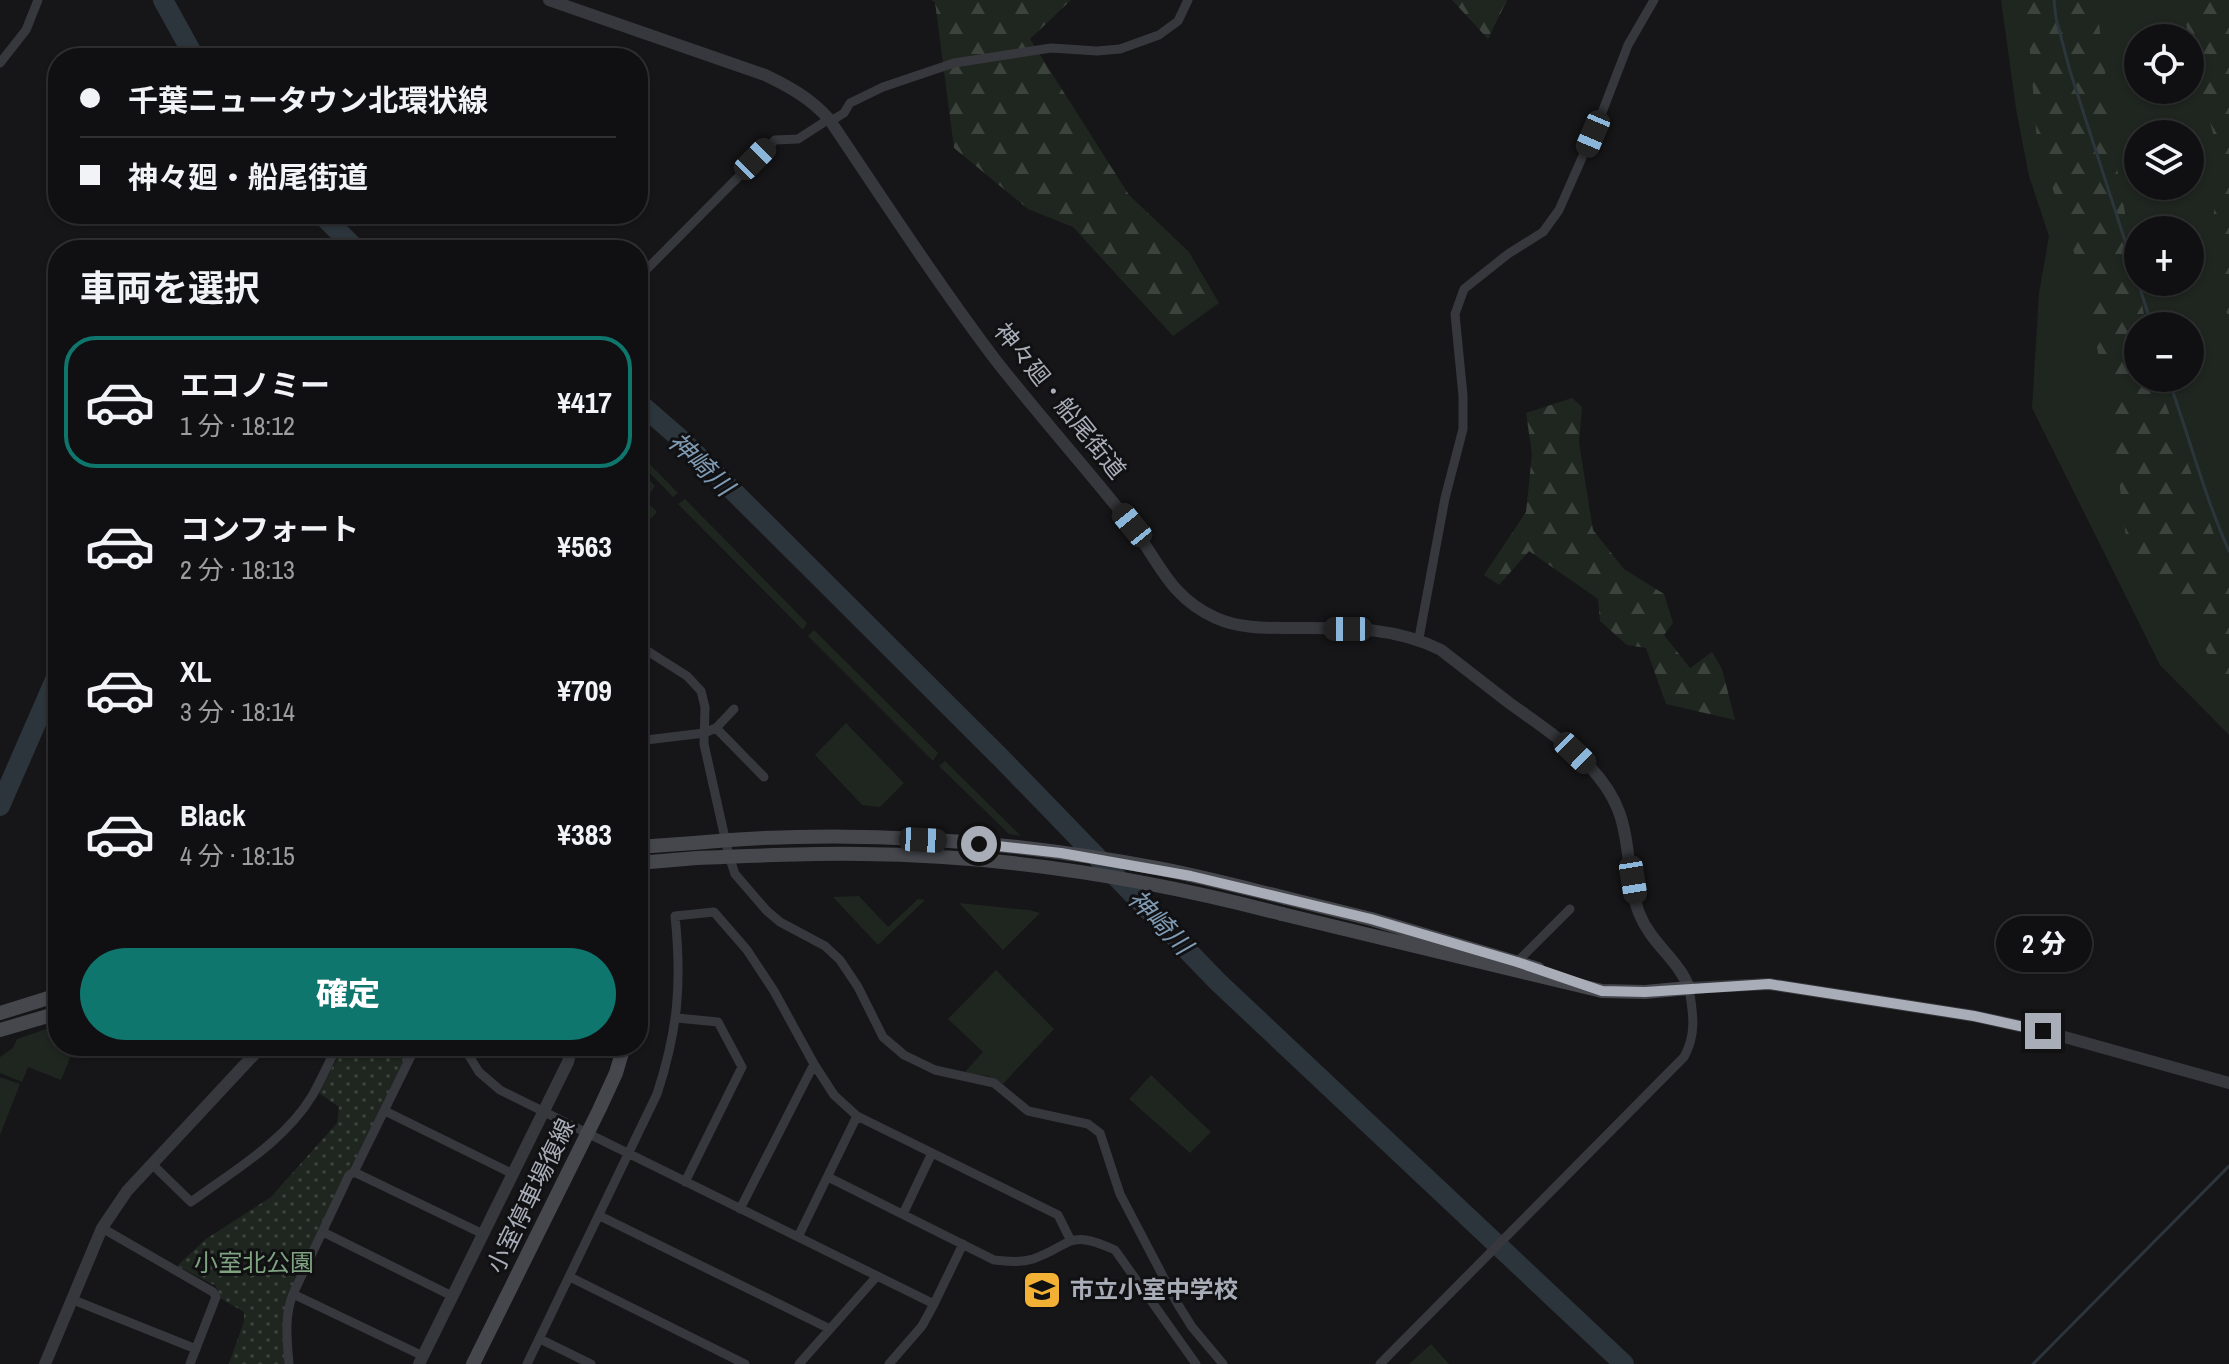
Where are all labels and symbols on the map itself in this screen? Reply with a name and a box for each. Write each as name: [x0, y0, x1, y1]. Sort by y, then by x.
car: [1573, 107, 1613, 161]
car: [730, 134, 780, 184]
street label: 神々廻・船尾街道: [988, 316, 1134, 485]
water label: 神崎川: [661, 424, 744, 505]
car: [1108, 499, 1156, 551]
car: [1324, 617, 1372, 641]
car: [1549, 728, 1601, 778]
route start: [961, 826, 997, 862]
car: [898, 827, 948, 853]
car: [1617, 854, 1649, 906]
water label: 神崎川: [1121, 881, 1202, 964]
callout: 2 分: [1995, 915, 2091, 971]
route end: [2025, 1013, 2061, 1049]
street label: 小室停車場復線: [479, 1113, 581, 1278]
park label: 小室北公園: [194, 1246, 314, 1278]
school or university icon: 市立小室中学校: [1021, 1269, 1063, 1311]
place label: 市立小室中学校: [1070, 1273, 1238, 1305]

